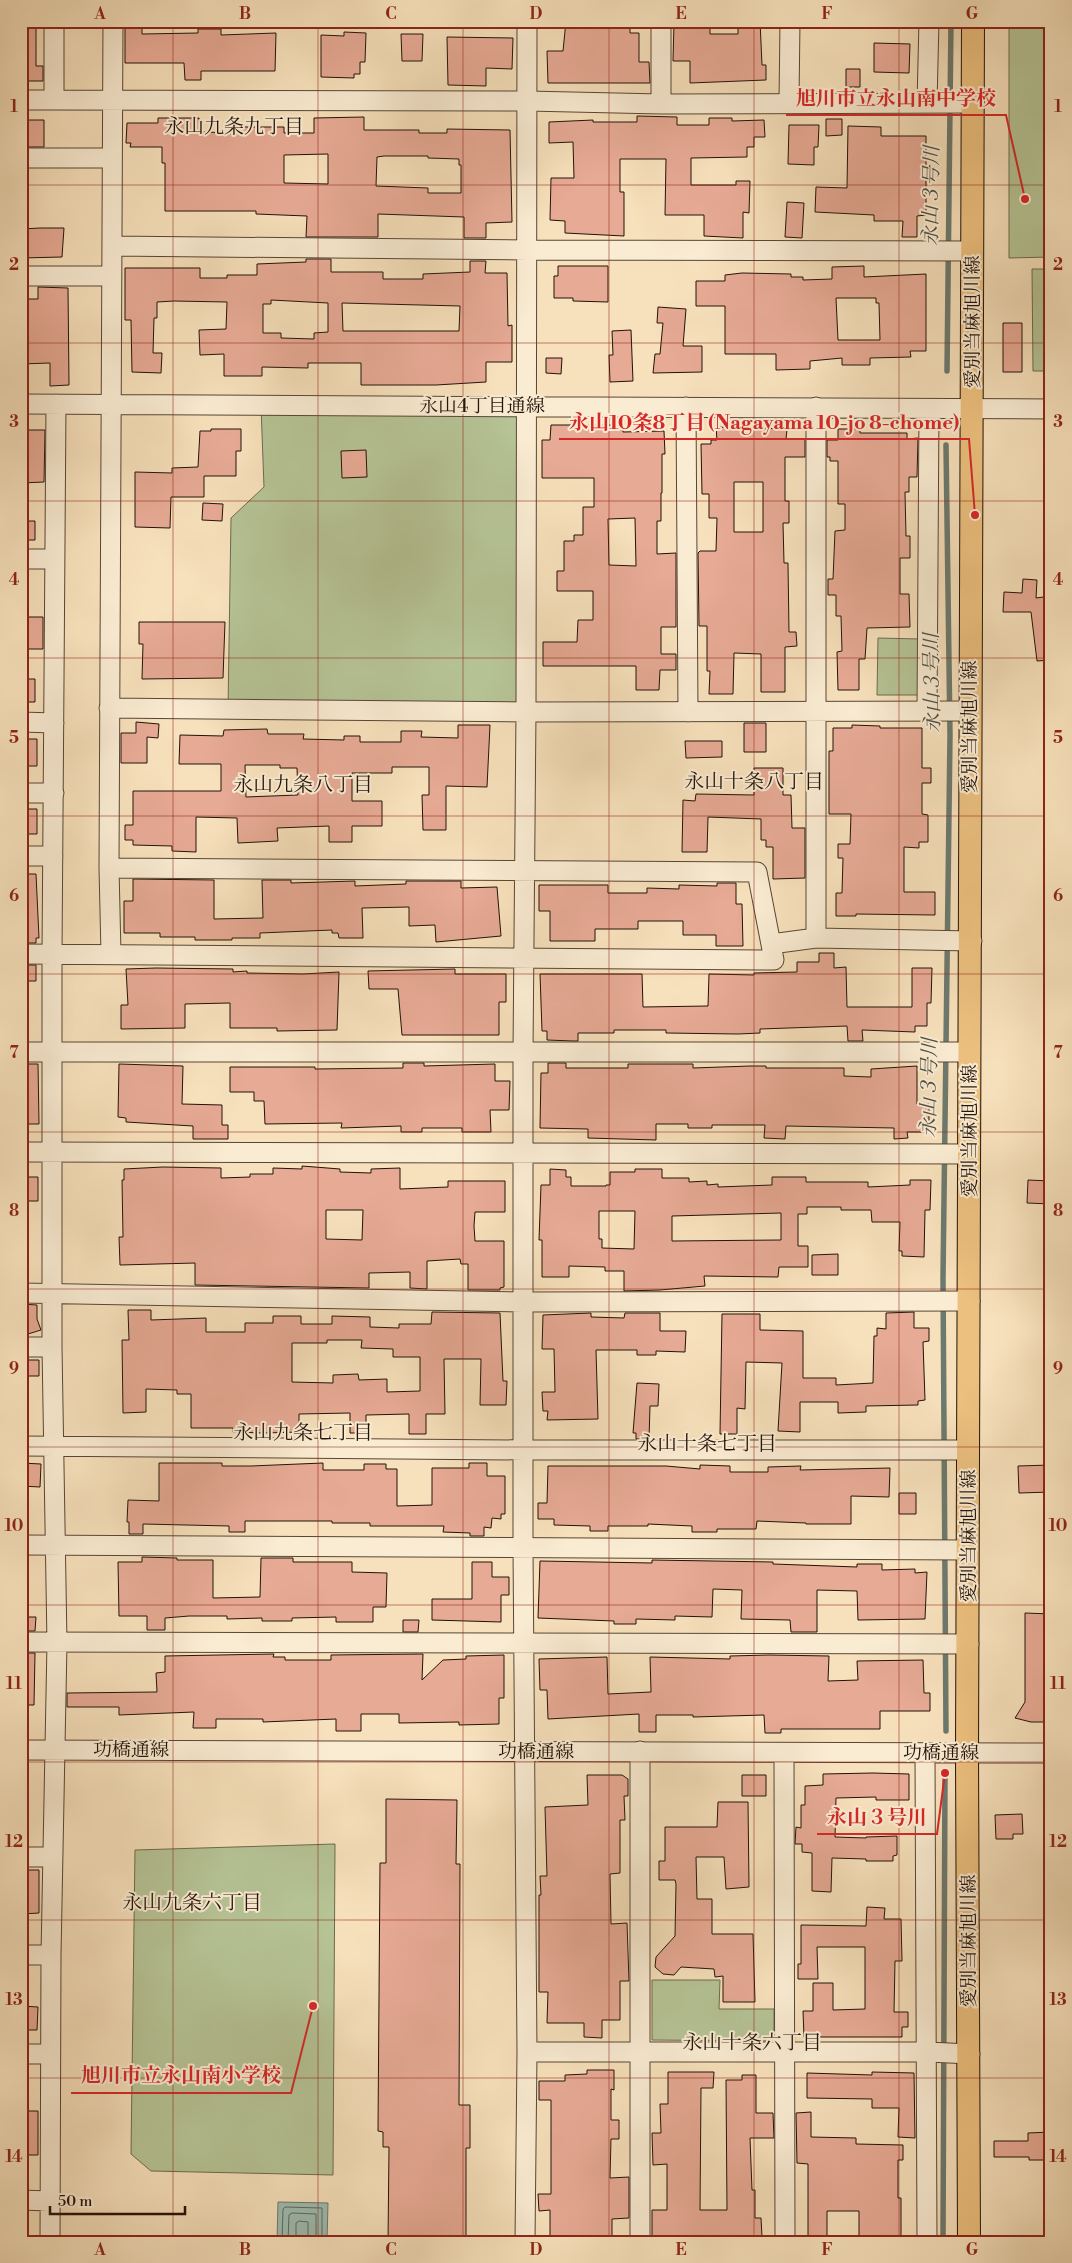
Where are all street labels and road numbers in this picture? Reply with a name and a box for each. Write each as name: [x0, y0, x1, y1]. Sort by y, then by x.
street label: 愛別当麻旭川線: [961, 255, 985, 389]
street label: 永山4丁目通線: [419, 394, 545, 418]
street label: 愛別当麻旭川線: [958, 660, 982, 794]
street label: 愛別当麻旭川線: [958, 1064, 982, 1198]
street label: 愛別当麻旭川線: [957, 1469, 981, 1603]
street label: 功橋通線: [93, 1738, 169, 1762]
street label: 功橋通線: [498, 1740, 574, 1764]
street label: 功橋通線: [903, 1741, 979, 1765]
street label: 愛別当麻旭川線: [957, 1874, 981, 2008]

